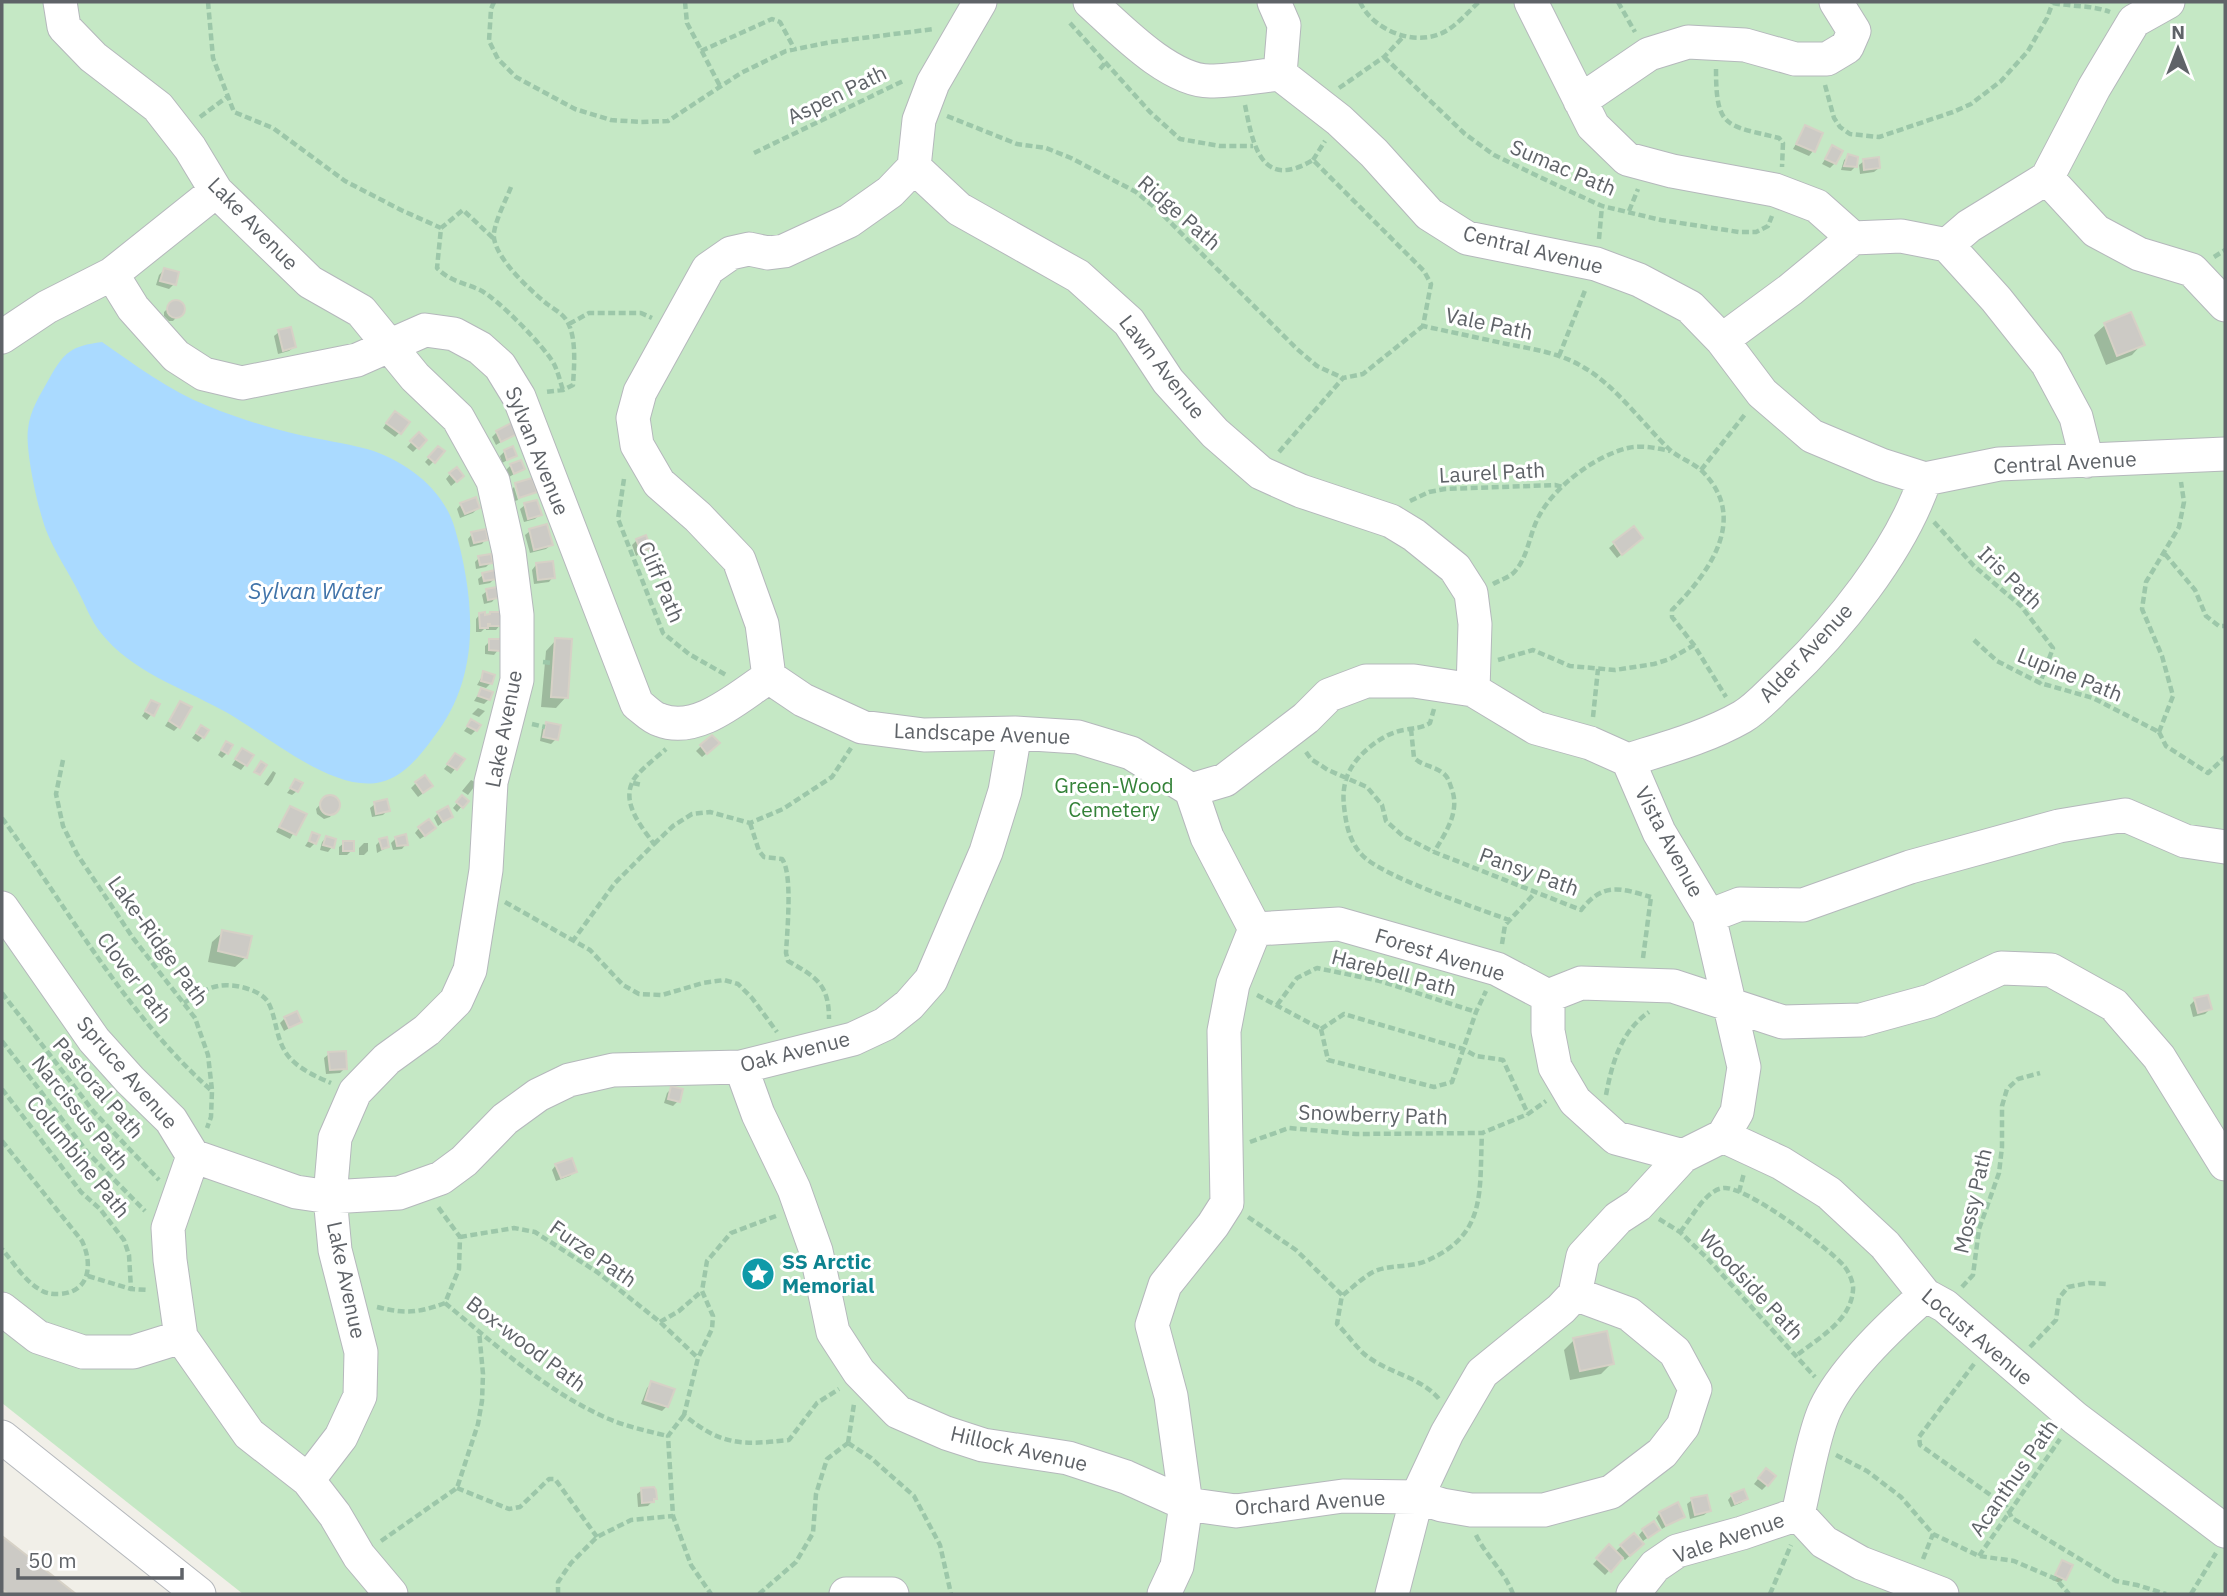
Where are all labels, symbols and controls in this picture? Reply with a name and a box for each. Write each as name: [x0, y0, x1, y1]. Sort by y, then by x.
north arrow: [2143, 14, 2213, 84]
text: N: [2171, 20, 2185, 44]
street label: Aspen Path: [782, 58, 891, 130]
street label: Sumac Path: [1506, 132, 1621, 202]
street label: Ridge Path: [1132, 168, 1227, 256]
street label: Lake Avenue: [202, 171, 305, 276]
street label: Central Avenue: [1460, 218, 1606, 280]
street label: Vale Path: [1443, 300, 1535, 346]
street label: Lawn Avenue: [1113, 309, 1212, 424]
street label: Sylvan Avenue: [499, 382, 576, 519]
street label: Central Avenue: [1993, 444, 2137, 480]
street label: Laurel Path: [1438, 455, 1546, 489]
street label: Cliff Path: [632, 537, 692, 626]
street label: Iris Path: [1972, 540, 2049, 615]
water label: Sylvan Water: [248, 575, 382, 605]
street label: Alder Avenue: [1752, 597, 1858, 708]
street label: Lupine Path: [2014, 640, 2127, 708]
street label: Lake Avenue: [478, 668, 528, 790]
street label: Landscape Avenue: [893, 716, 1071, 750]
park label: Green-Wood Cemetery: [1054, 771, 1174, 823]
street label: Vista Avenue: [1629, 781, 1711, 902]
street label: Pansy Path: [1476, 840, 1583, 902]
street label: Lake-Ridge Path: [102, 870, 215, 1011]
street label: Forest Avenue: [1372, 921, 1509, 987]
street label: Clover Path: [91, 926, 178, 1029]
street label: Harebell Path: [1329, 942, 1460, 1002]
street label: Spruce Avenue: [71, 1010, 185, 1135]
street label: Oak Avenue: [737, 1024, 853, 1078]
street label: Pastoral Path: [47, 1031, 150, 1144]
street label: Narcissus Path: [26, 1049, 136, 1176]
street label: Columbine Path: [21, 1089, 137, 1223]
street label: Snowberry Path: [1298, 1097, 1448, 1131]
street label: Mossy Path: [1946, 1145, 1998, 1256]
street label: Furze Path: [545, 1213, 643, 1293]
street label: Lake Avenue: [321, 1219, 373, 1341]
street label: Woodside Path: [1693, 1223, 1810, 1346]
place label: SS Arctic Memorial: [782, 1247, 874, 1299]
place icon: SS Arctic Memorial: [739, 1255, 777, 1293]
street label: Locust Avenue: [1916, 1281, 2039, 1391]
street label: Box-wood Path: [461, 1289, 592, 1397]
street label: Acanthus Path: [1963, 1413, 2064, 1541]
street label: Hillock Avenue: [948, 1419, 1091, 1477]
street label: Orchard Avenue: [1234, 1483, 1386, 1521]
street label: Vale Avenue: [1669, 1505, 1788, 1569]
scale bar: [18, 1536, 182, 1580]
text: 50 m: [28, 1546, 77, 1574]

